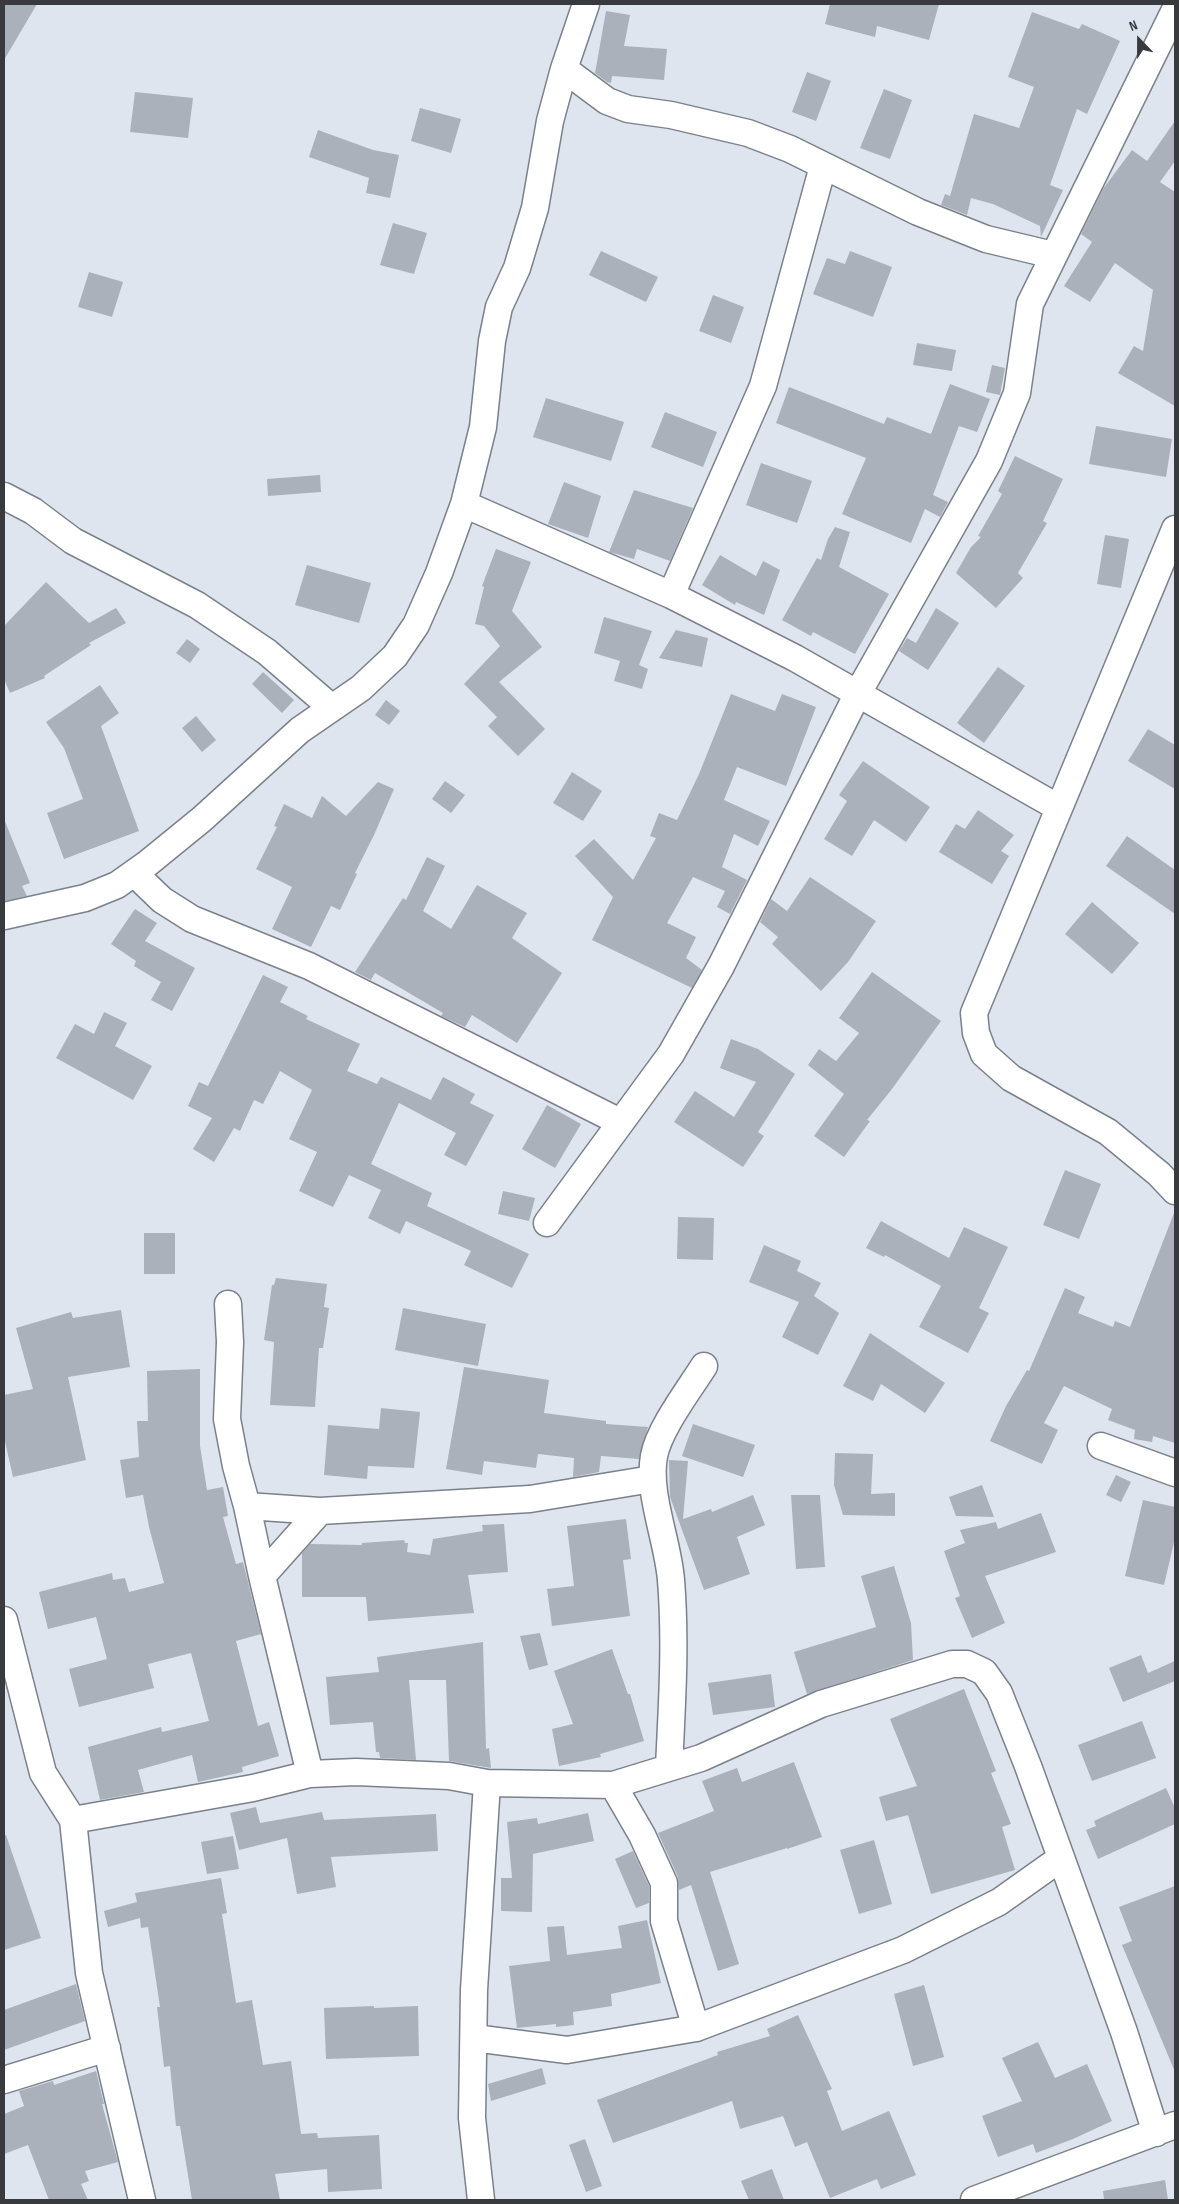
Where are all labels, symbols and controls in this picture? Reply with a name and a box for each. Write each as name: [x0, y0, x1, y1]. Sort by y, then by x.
north arrow: [1114, 15, 1164, 65]
text: N: [1127, 16, 1140, 35]

